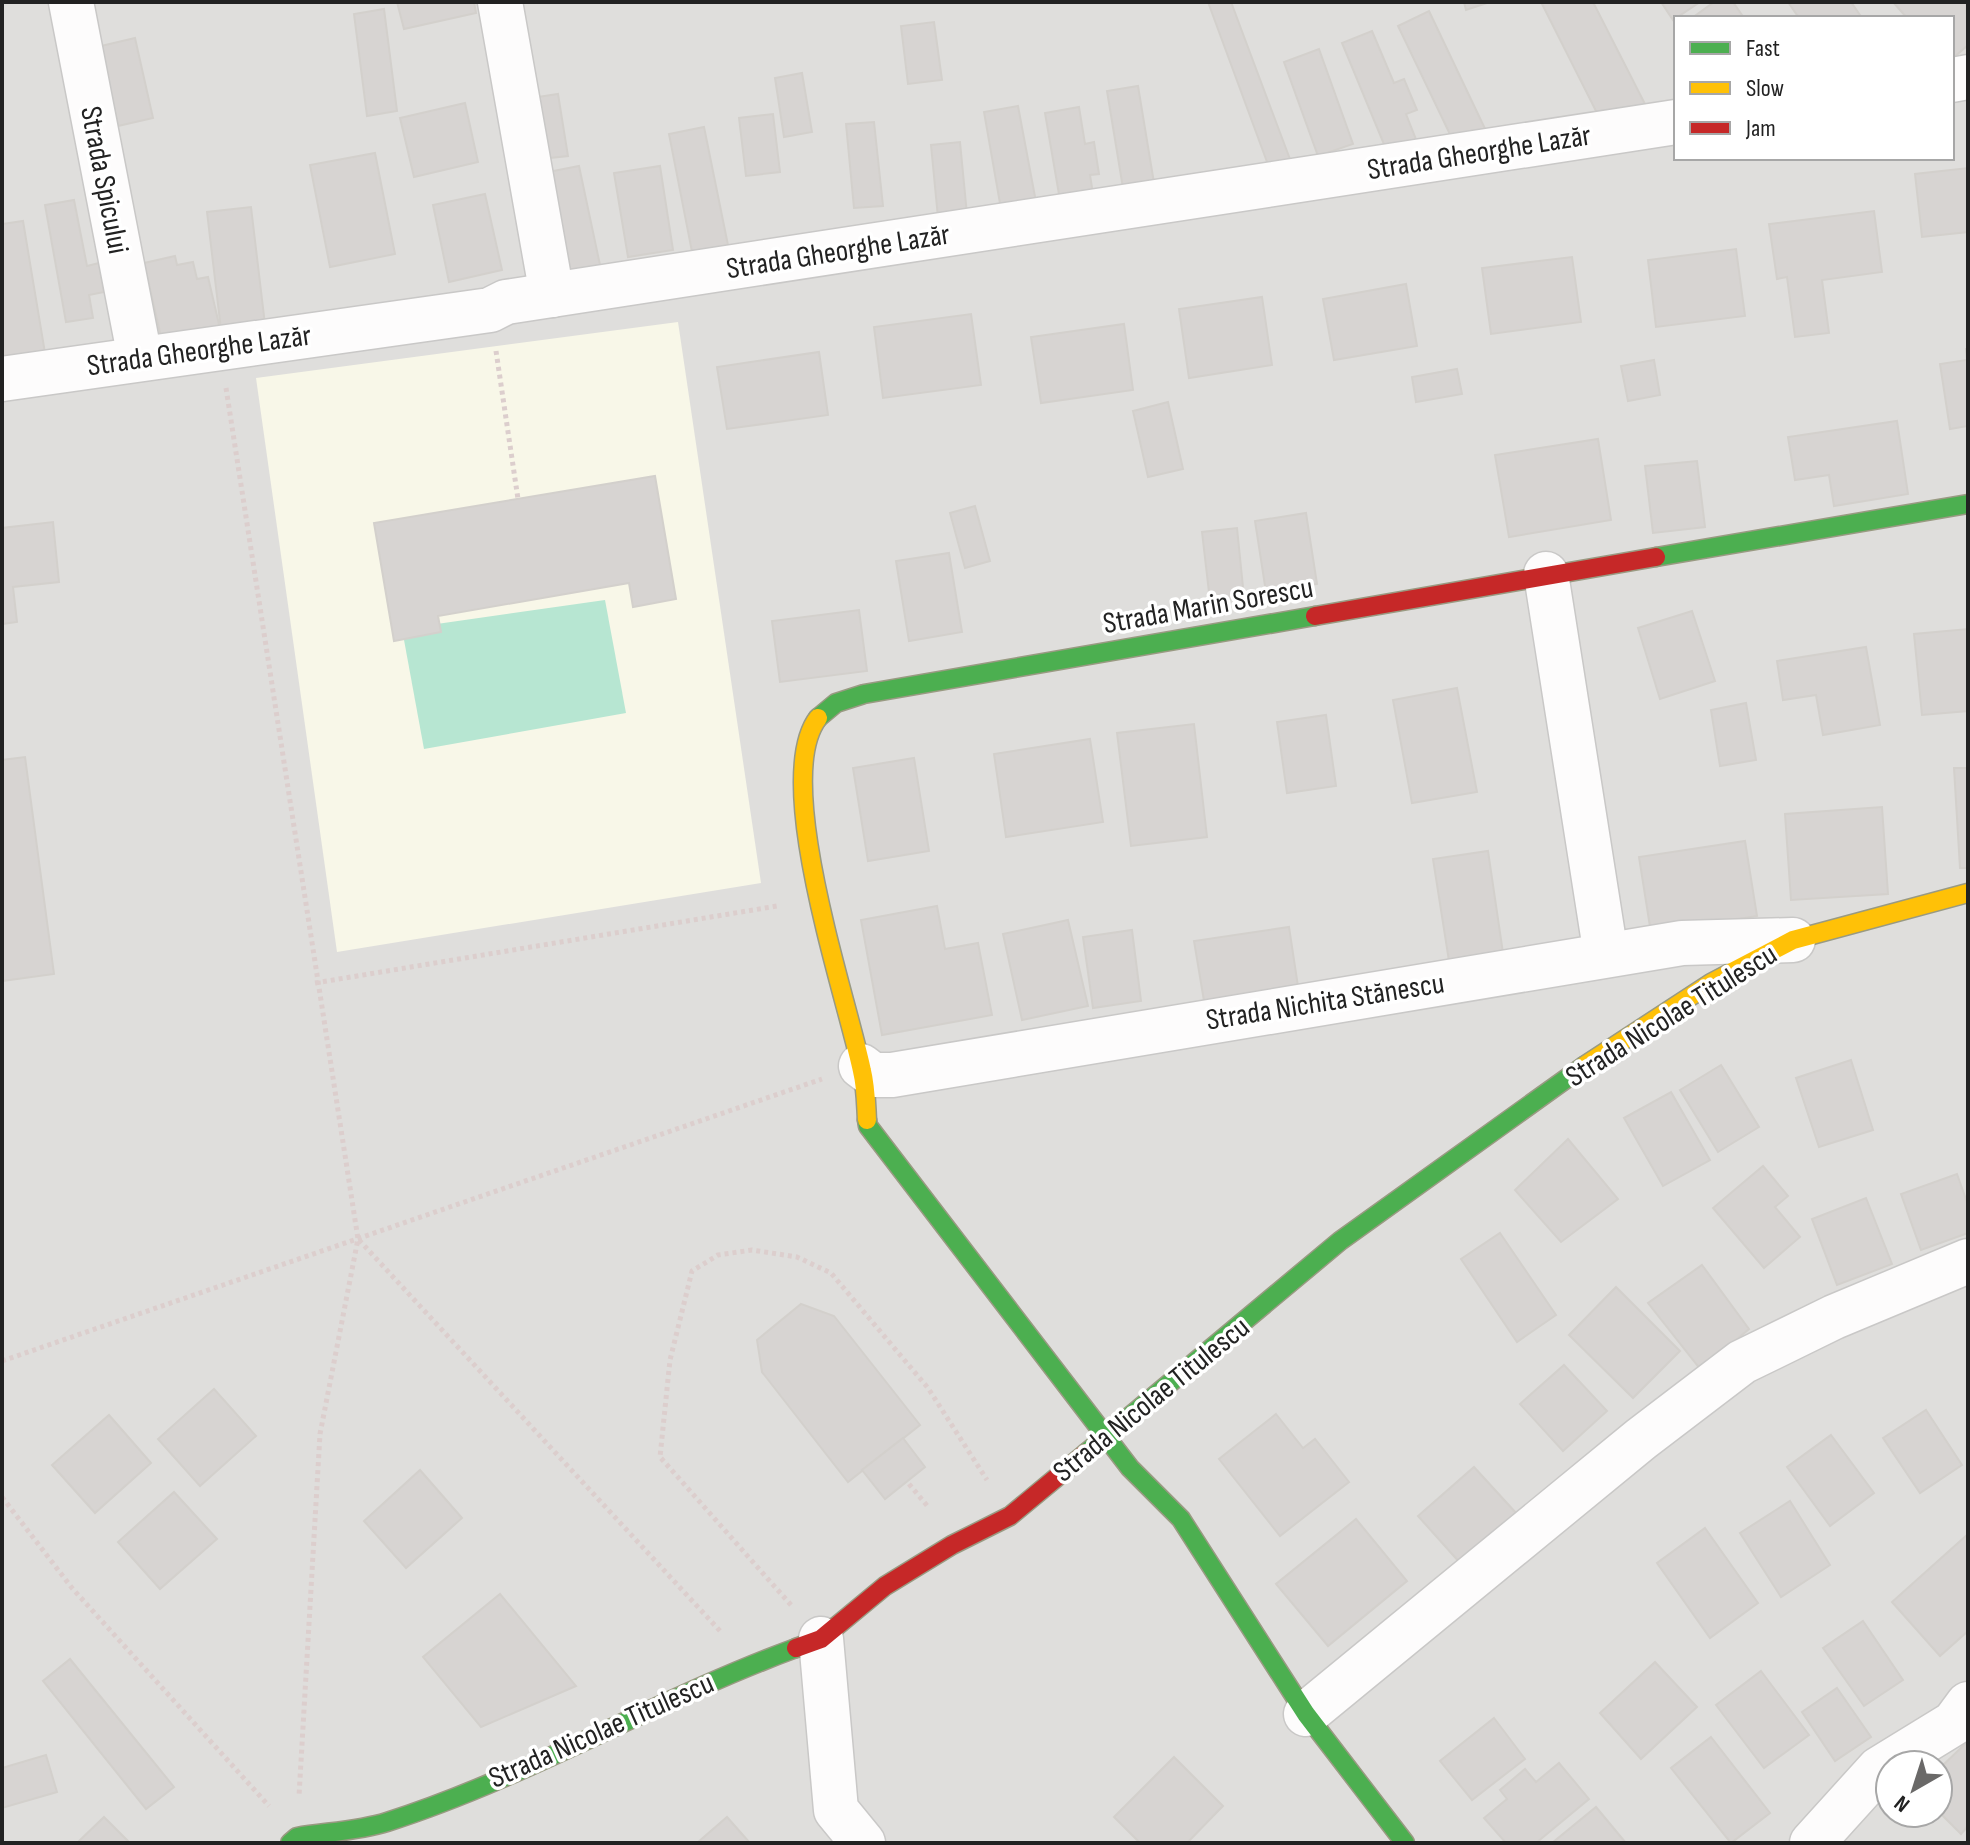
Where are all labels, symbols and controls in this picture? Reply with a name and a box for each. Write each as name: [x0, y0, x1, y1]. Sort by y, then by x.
legend: [1674, 16, 1954, 160]
text: Fast: [1746, 34, 1780, 63]
text: Slow: [1746, 74, 1784, 103]
street label: Strada Spicului: [72, 103, 136, 257]
text: Jam: [1745, 114, 1776, 143]
street label: Strada Gheorghe Lazăr: [1365, 117, 1594, 188]
street label: Strada Gheorghe Lazăr: [724, 216, 953, 287]
street label: Strada Gheorghe Lazăr: [85, 317, 314, 385]
street label: Strada Marin Sorescu: [1100, 570, 1316, 642]
street label: Strada Nicolae Titulescu: [1559, 936, 1784, 1095]
street label: Strada Nichita Stănescu: [1203, 965, 1447, 1039]
street label: Strada Nicolae Titulescu: [1046, 1310, 1257, 1490]
street label: Strada Nicolae Titulescu: [484, 1665, 719, 1797]
north arrow: [1874, 1749, 1954, 1829]
text: N: [1889, 1789, 1915, 1818]

